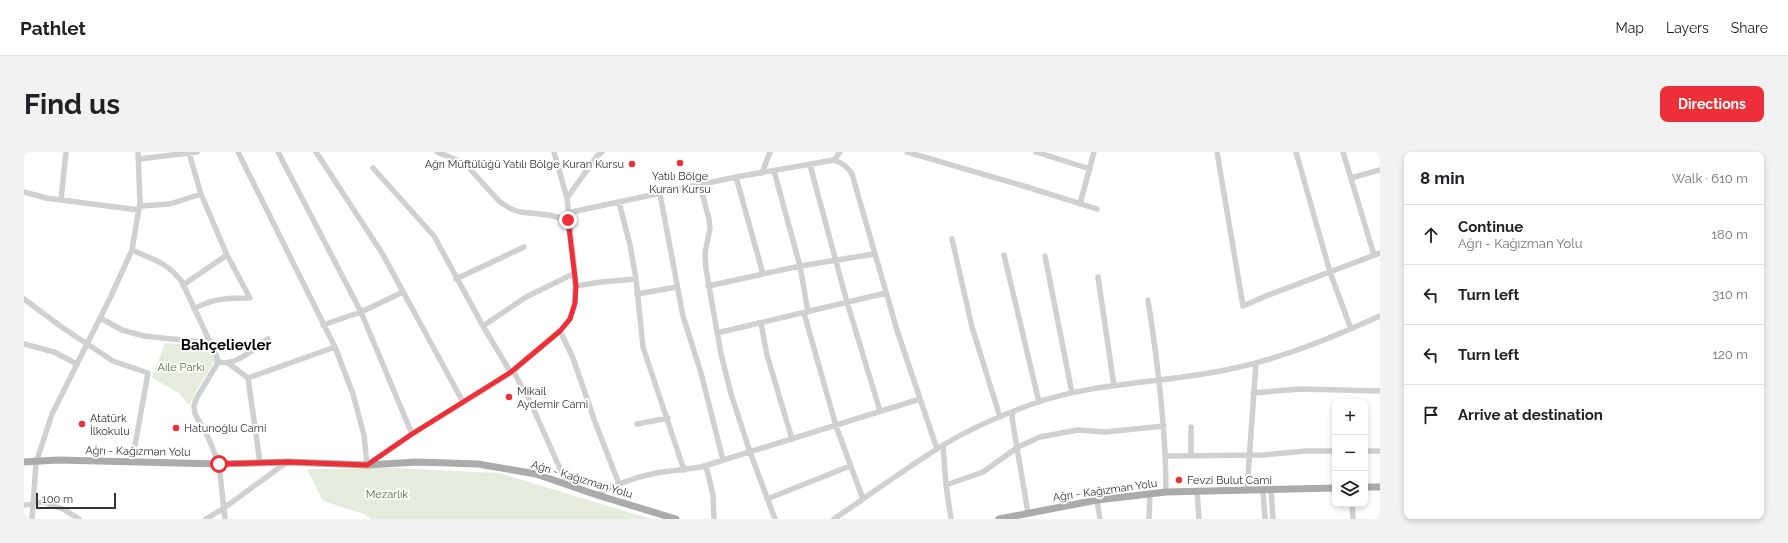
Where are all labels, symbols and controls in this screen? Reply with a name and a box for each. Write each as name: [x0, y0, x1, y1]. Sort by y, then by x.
text: Pathlet: [20, 17, 86, 39]
text: Map: [1616, 20, 1644, 36]
text: Layers: [1666, 20, 1709, 36]
text: Share: [1731, 20, 1768, 36]
button: Directions: [1660, 86, 1764, 122]
text: Find us: [24, 88, 120, 121]
place label: Ağrı Müftülüğü Yatılı Bölge Kuran Kursu: [425, 158, 624, 171]
marker: Yatılı Bölge Kuran Kursu: [675, 158, 685, 168]
marker: Ağrı Müftülüğü Yatılı Bölge Kuran Kursu: [627, 159, 637, 169]
text: 8 min: [1420, 168, 1465, 188]
place label: Yatılı Bölge Kuran Kursu: [649, 170, 711, 196]
text: Walk · 610 m: [1672, 171, 1748, 186]
route end: [559, 211, 577, 229]
text: Continue: [1458, 218, 1523, 236]
icon: ahead: [1420, 224, 1442, 246]
text: 180 m: [1712, 227, 1748, 242]
text: Ağrı - Kağızman Yolu: [1458, 236, 1583, 251]
icon: left: [1420, 284, 1442, 306]
text: Turn left: [1458, 286, 1519, 304]
text: 310 m: [1712, 287, 1748, 302]
district label: Bahçelievler: [181, 336, 271, 354]
icon: left: [1420, 344, 1442, 366]
text: Turn left: [1458, 346, 1519, 364]
text: 120 m: [1712, 347, 1748, 362]
park label: Aile Parkı: [158, 361, 204, 374]
place label: Mikail Aydemir Cami: [517, 385, 588, 411]
marker: Mikail Aydemir Cami: [504, 392, 514, 402]
map controls: [1332, 399, 1368, 507]
button: +: [1332, 399, 1368, 435]
icon: arrive: [1420, 404, 1442, 426]
text: Arrive at destination: [1458, 406, 1603, 424]
place label: Atatürk İlkokulu: [90, 412, 130, 438]
marker: Atatürk İlkokulu: [77, 419, 87, 429]
place label: Hatunoğlu Cami: [184, 422, 266, 435]
marker: Hatunoğlu Cami: [171, 423, 181, 433]
button: −: [1332, 435, 1368, 471]
street label: Ağrı - Kağızman Yolu: [85, 444, 191, 459]
route start: [210, 455, 228, 473]
street label: Ağrı - Kağızman Yolu: [530, 458, 634, 501]
button: layers: [1332, 471, 1368, 507]
place label: Fevzi Bulut Cami: [1187, 474, 1272, 487]
marker: Fevzi Bulut Cami: [1174, 475, 1184, 485]
street label: Ağrı - Kağızman Yolu: [1052, 477, 1158, 504]
park label: Mezarlık: [366, 488, 408, 501]
scale bar: [36, 491, 116, 510]
text: 100 m: [42, 493, 73, 506]

